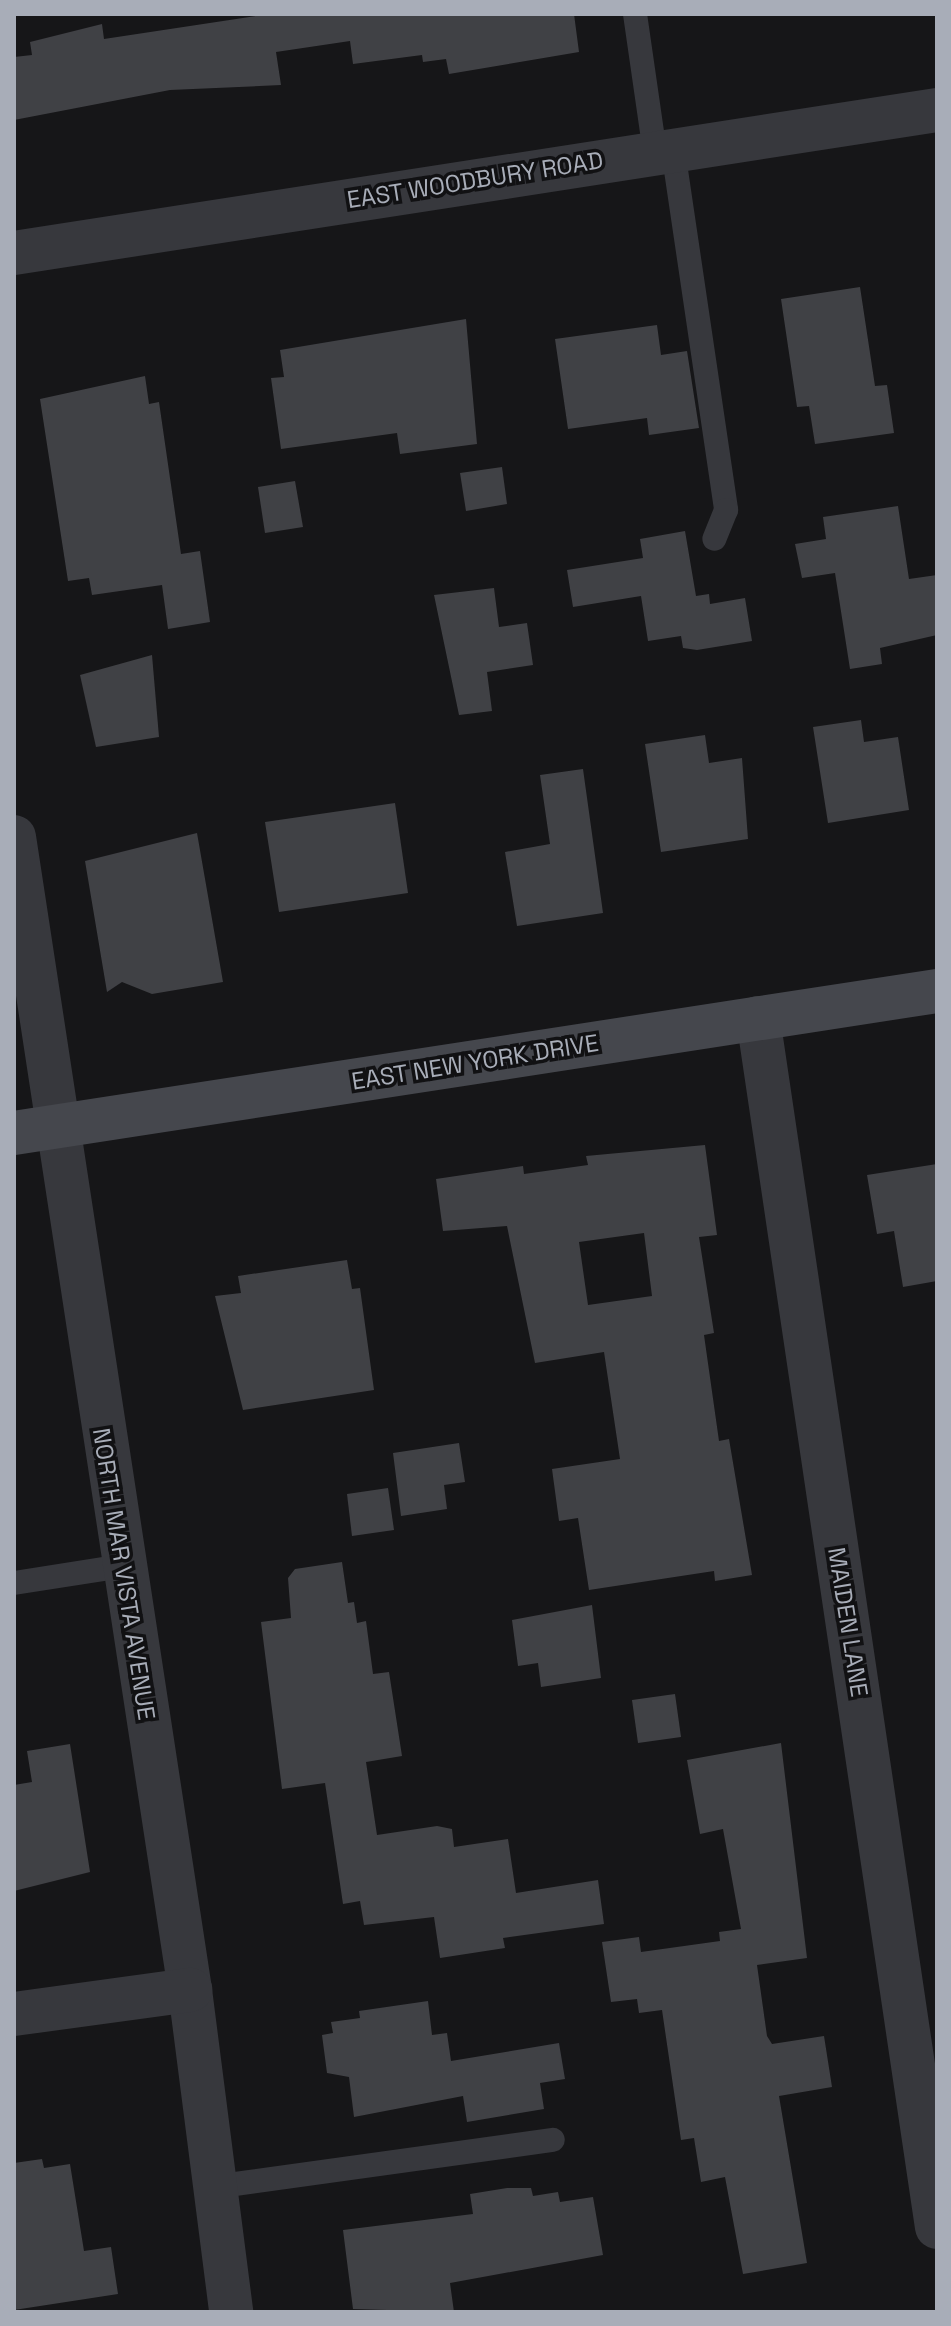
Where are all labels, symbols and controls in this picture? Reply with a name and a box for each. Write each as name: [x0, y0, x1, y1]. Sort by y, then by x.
street label: EAST WOODBURY ROAD: [344, 145, 606, 215]
street label: EAST NEW YORK DRIVE: [349, 1028, 601, 1096]
street label: NORTH MAR VISTA AVENUE: [87, 1426, 161, 1722]
street label: MAIDEN LANE: [822, 1545, 874, 1699]

